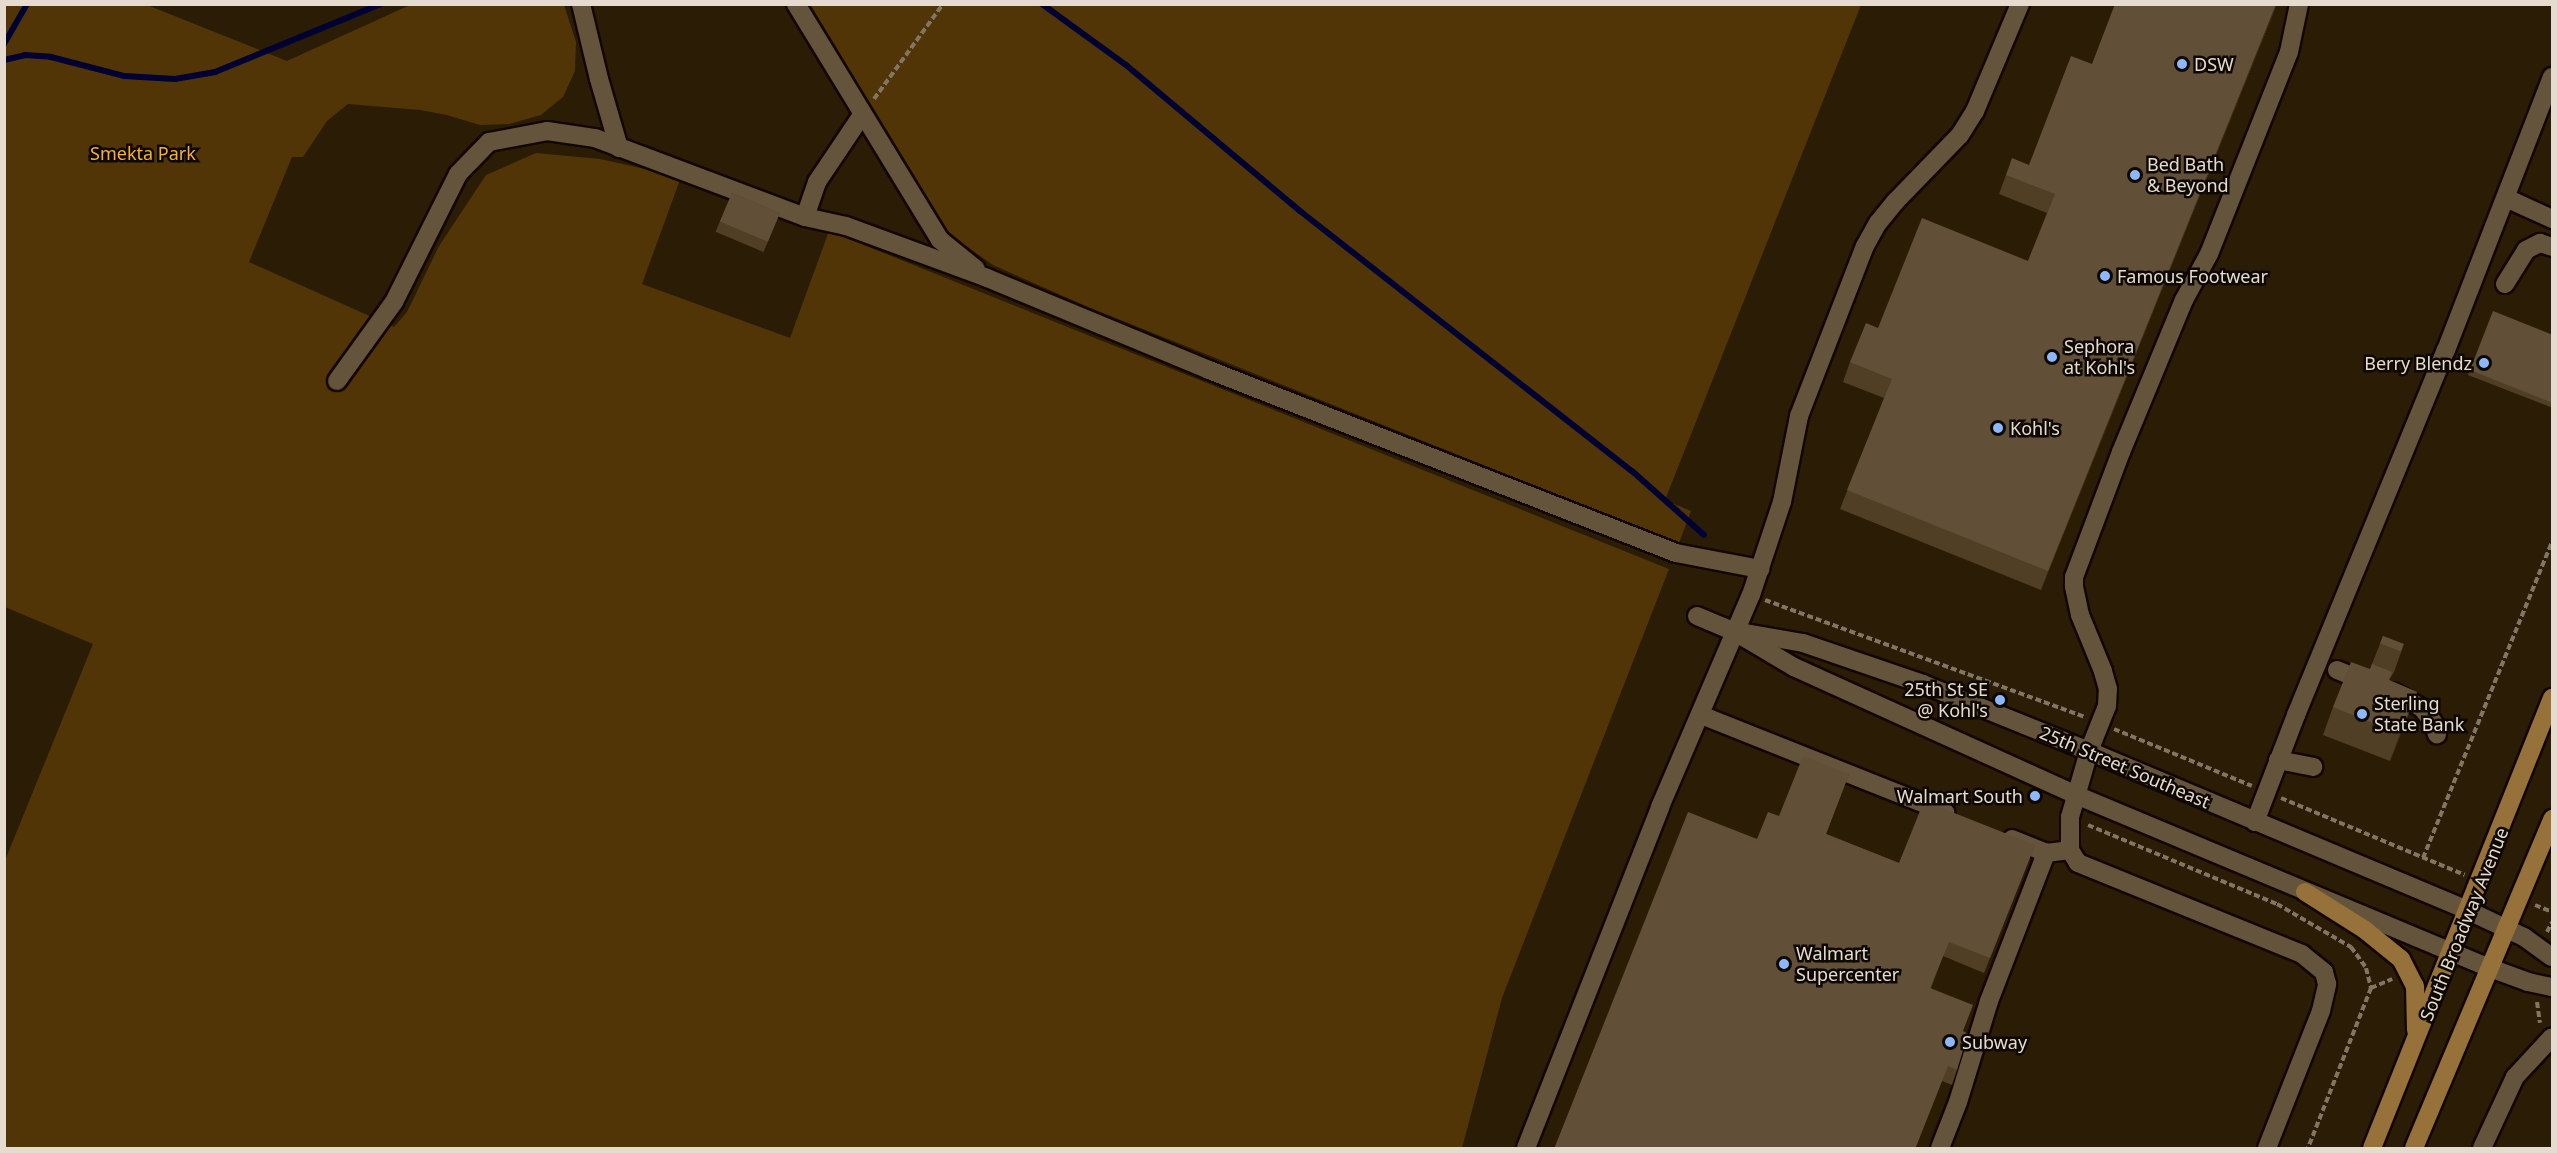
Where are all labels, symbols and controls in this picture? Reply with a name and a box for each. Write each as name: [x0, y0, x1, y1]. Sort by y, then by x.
place label: DSW: [2194, 53, 2234, 75]
marker: DSW: [2175, 57, 2189, 71]
park label: Smekta Park: [90, 142, 196, 164]
place label: Bed Bath & Beyond: [2147, 154, 2229, 196]
marker: Bed Bath & Beyond: [2128, 168, 2142, 182]
place label: Famous Footwear: [2117, 265, 2268, 287]
marker: Famous Footwear: [2098, 269, 2112, 283]
place label: Sephora at Kohl's: [2064, 336, 2135, 378]
marker: Sephora at Kohl's: [2045, 350, 2059, 364]
place label: Berry Blendz: [2364, 352, 2472, 374]
marker: Berry Blendz: [2477, 356, 2491, 370]
place label: Kohl's: [2010, 417, 2060, 439]
marker: Kohl's: [1991, 421, 2005, 435]
place label: 25th St SE @ Kohl's: [1904, 679, 1988, 722]
marker: 25th St SE @ Kohl's: [1993, 693, 2007, 707]
place label: Sterling State Bank: [2374, 693, 2464, 736]
marker: Sterling State Bank: [2355, 707, 2369, 721]
street label: 25th Street Southeast: [2037, 721, 2213, 813]
place label: Walmart South: [1897, 785, 2023, 807]
marker: Walmart South: [2028, 789, 2042, 803]
street label: South Broadway Avenue: [2415, 824, 2513, 1024]
place label: Walmart Supercenter: [1796, 943, 1899, 986]
marker: Walmart Supercenter: [1777, 957, 1791, 971]
place label: Subway: [1962, 1031, 2027, 1053]
marker: Subway: [1943, 1035, 1957, 1049]

